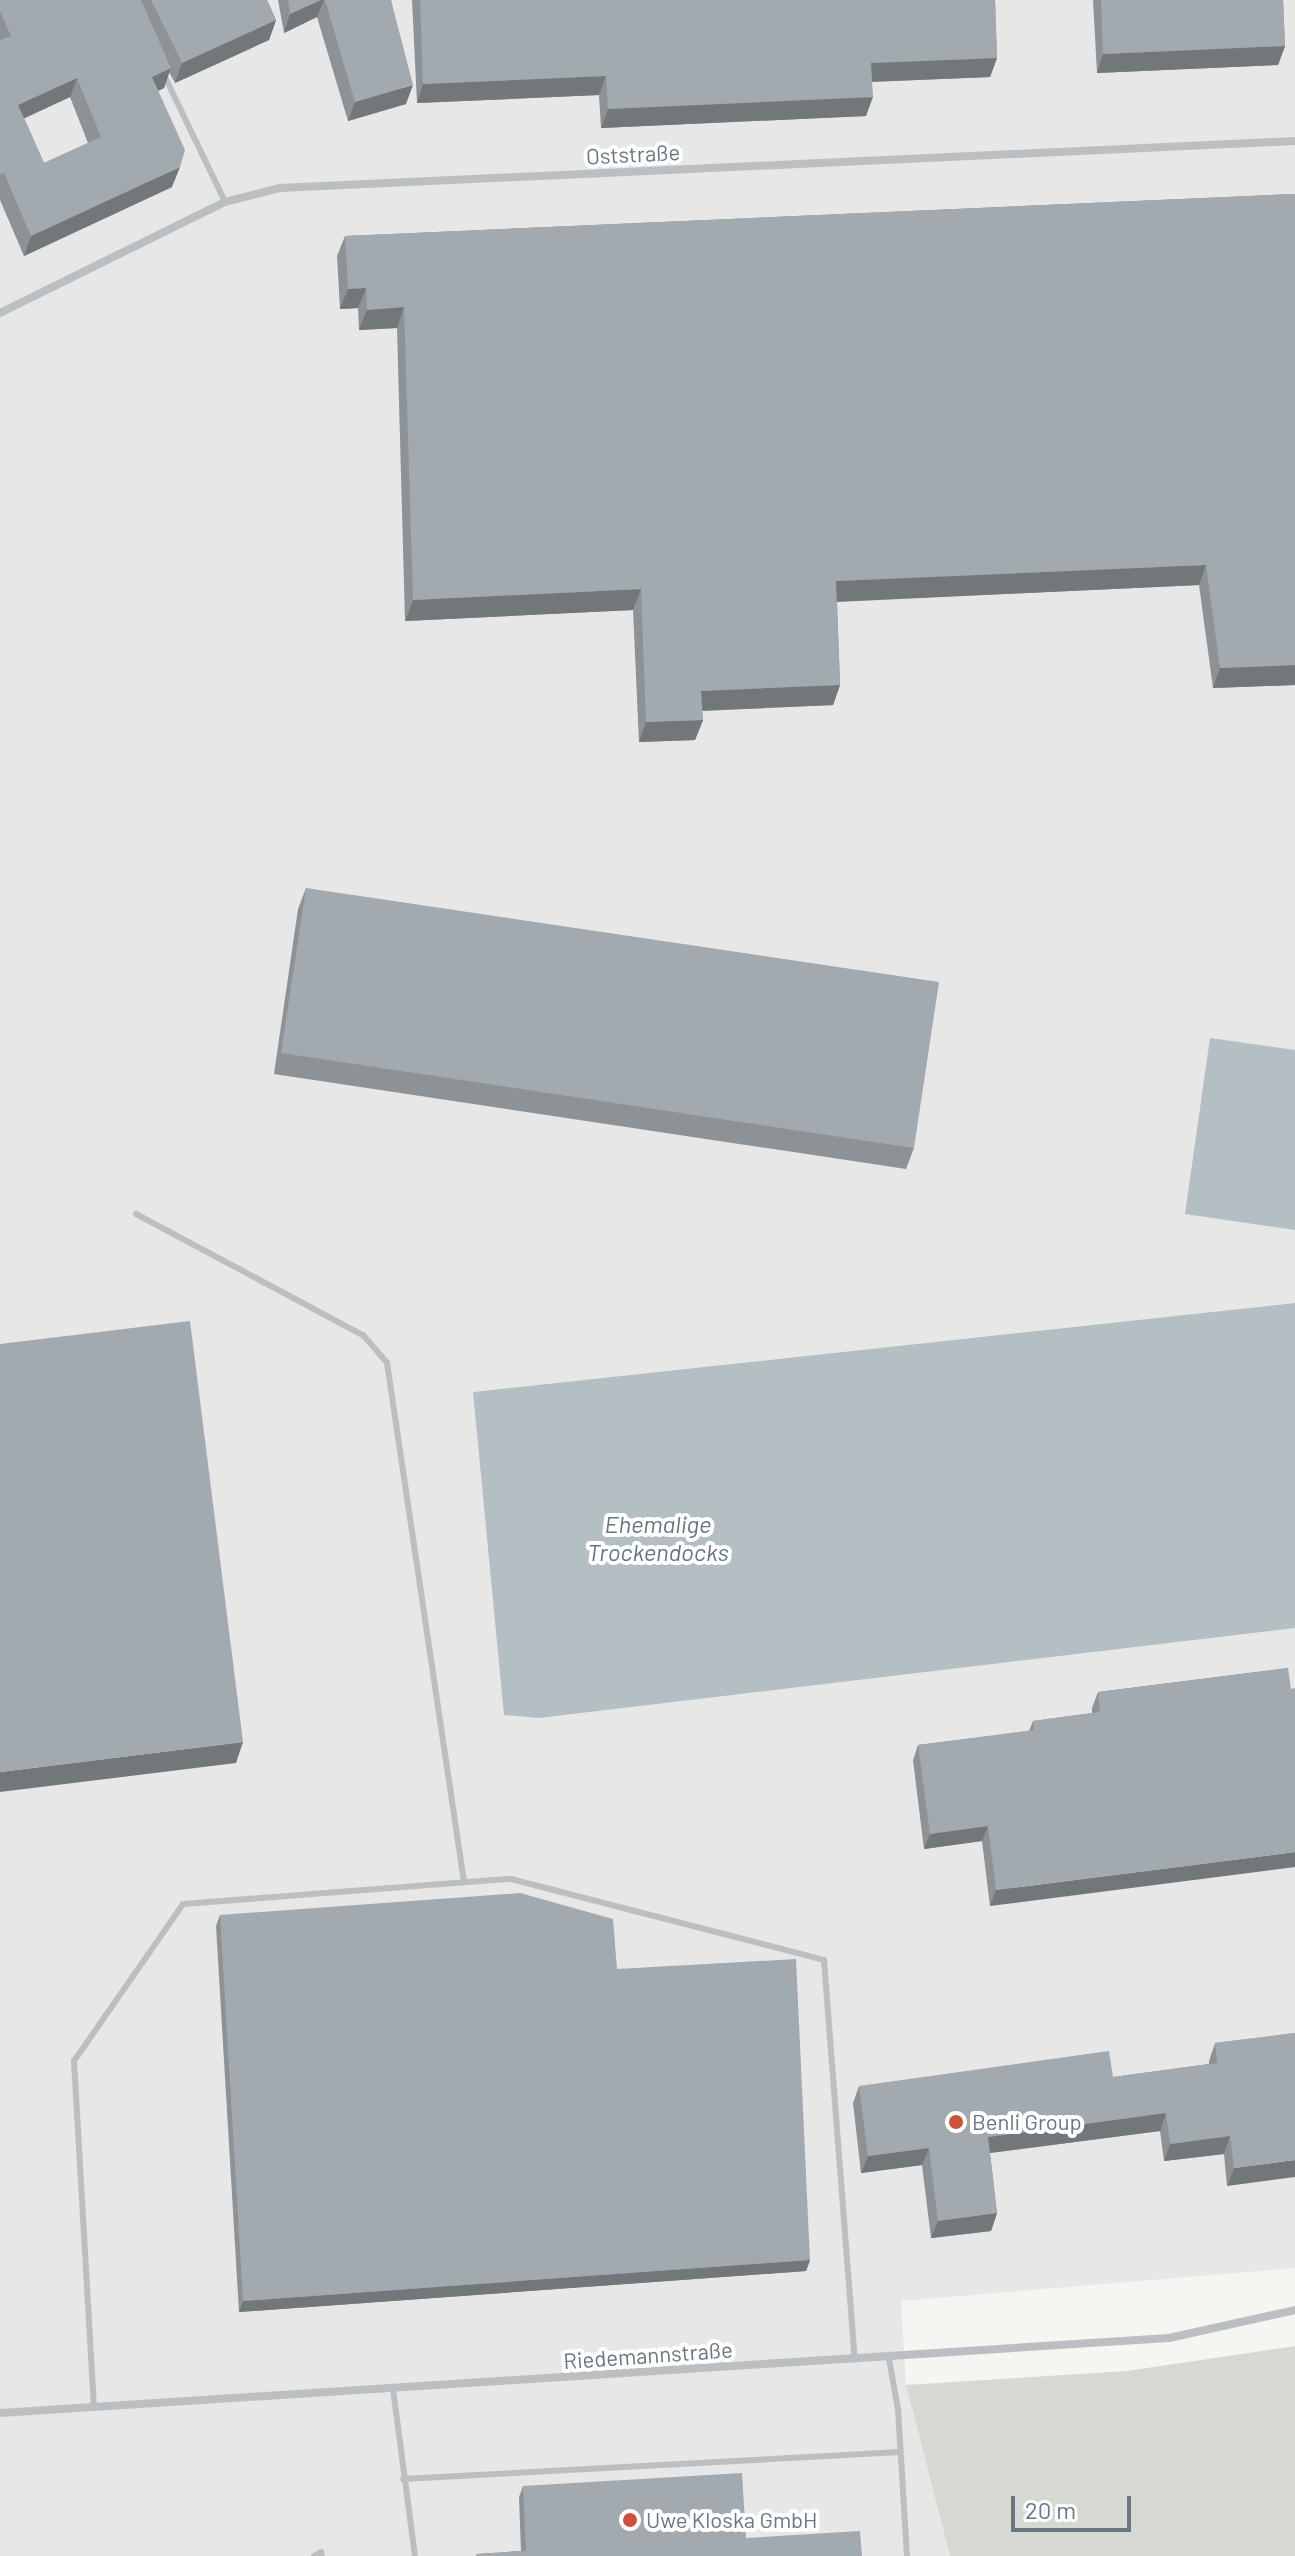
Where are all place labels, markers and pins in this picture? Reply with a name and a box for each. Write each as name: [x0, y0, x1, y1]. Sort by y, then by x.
place label: Benli Group: [972, 2109, 1082, 2135]
marker: Benli Group: [947, 2113, 965, 2131]
place label: Uwe Kloska GmbH: [646, 2507, 817, 2533]
marker: Uwe Kloska GmbH: [621, 2511, 639, 2529]

